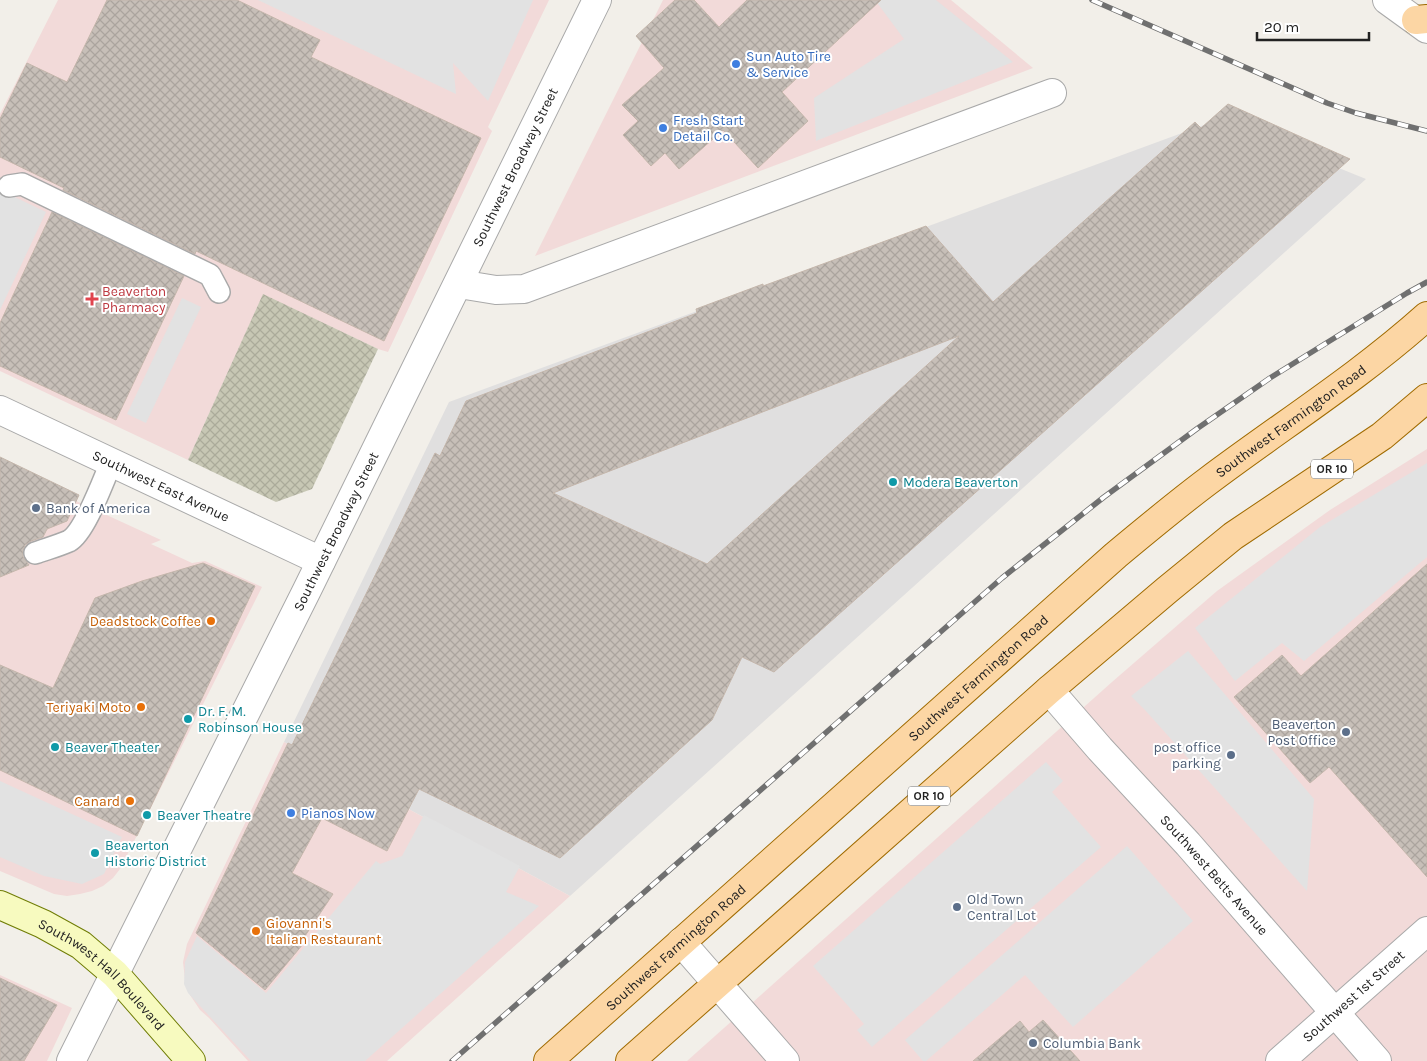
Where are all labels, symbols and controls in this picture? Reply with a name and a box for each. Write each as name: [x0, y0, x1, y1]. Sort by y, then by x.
scale bar: [1257, 10, 1370, 42]
text: 20 m: [1264, 18, 1299, 36]
place label: Sun Auto Tire & Service: [746, 48, 831, 81]
marker: Sun Auto Tire & Service: [730, 58, 742, 70]
street label: Southwest Broadway Street: [469, 85, 561, 250]
place label: Fresh Start Detail Co.: [673, 112, 743, 145]
marker: Fresh Start Detail Co.: [657, 122, 669, 134]
place label: Beaverton Pharmacy: [102, 283, 166, 316]
marker: Beaverton Pharmacy: [86, 293, 98, 305]
street label: Southwest Farmington Road: [1212, 361, 1370, 481]
street label: Southwest East Avenue: [90, 446, 232, 525]
street label: Southwest Broadway Street: [289, 449, 382, 614]
road number: OR 10: [1311, 459, 1353, 478]
place label: Modera Beaverton: [903, 474, 1018, 491]
marker: Modera Beaverton: [887, 476, 899, 488]
place label: Bank of America: [46, 500, 150, 517]
marker: Bank of America: [30, 502, 42, 514]
street label: Southwest Farmington Road: [904, 611, 1052, 745]
place label: Deadstock Coffee: [90, 613, 201, 630]
marker: Deadstock Coffee: [205, 615, 217, 627]
place label: Teriyaki Moto: [47, 699, 131, 716]
marker: Teriyaki Moto: [135, 701, 147, 713]
place label: Dr. F. M. Robinson House: [198, 703, 302, 736]
marker: Dr. F. M. Robinson House: [182, 713, 194, 725]
place label: Beaverton Post Office: [1267, 716, 1336, 749]
marker: Beaverton Post Office: [1340, 726, 1352, 738]
place label: Beaver Theater: [65, 739, 160, 756]
place label: post office parking: [1153, 739, 1221, 772]
marker: Beaver Theater: [49, 741, 61, 753]
marker: post office parking: [1225, 749, 1237, 761]
road number: OR 10: [908, 786, 950, 806]
place label: Canard: [74, 793, 120, 810]
marker: Canard: [124, 795, 136, 807]
place label: Pianos Now: [301, 805, 375, 822]
place label: Beaver Theatre: [157, 807, 251, 824]
marker: Pianos Now: [285, 807, 297, 819]
marker: Beaver Theatre: [141, 809, 153, 821]
street label: Southwest Betts Avenue: [1157, 811, 1272, 939]
place label: Beaverton Historic District: [105, 837, 206, 870]
marker: Beaverton Historic District: [89, 847, 101, 859]
street label: Southwest Farmington Road: [602, 880, 749, 1014]
place label: Old Town Central Lot: [967, 891, 1036, 924]
marker: Old Town Central Lot: [951, 901, 963, 913]
street label: Southwest Hall Boulevard: [35, 915, 169, 1034]
place label: Giovanni's Italian Restaurant: [266, 915, 382, 948]
marker: Giovanni's Italian Restaurant: [250, 925, 262, 937]
street label: Southwest 1st Street: [1299, 946, 1408, 1046]
place label: Columbia Bank: [1043, 1035, 1141, 1052]
marker: Columbia Bank: [1027, 1037, 1039, 1049]

